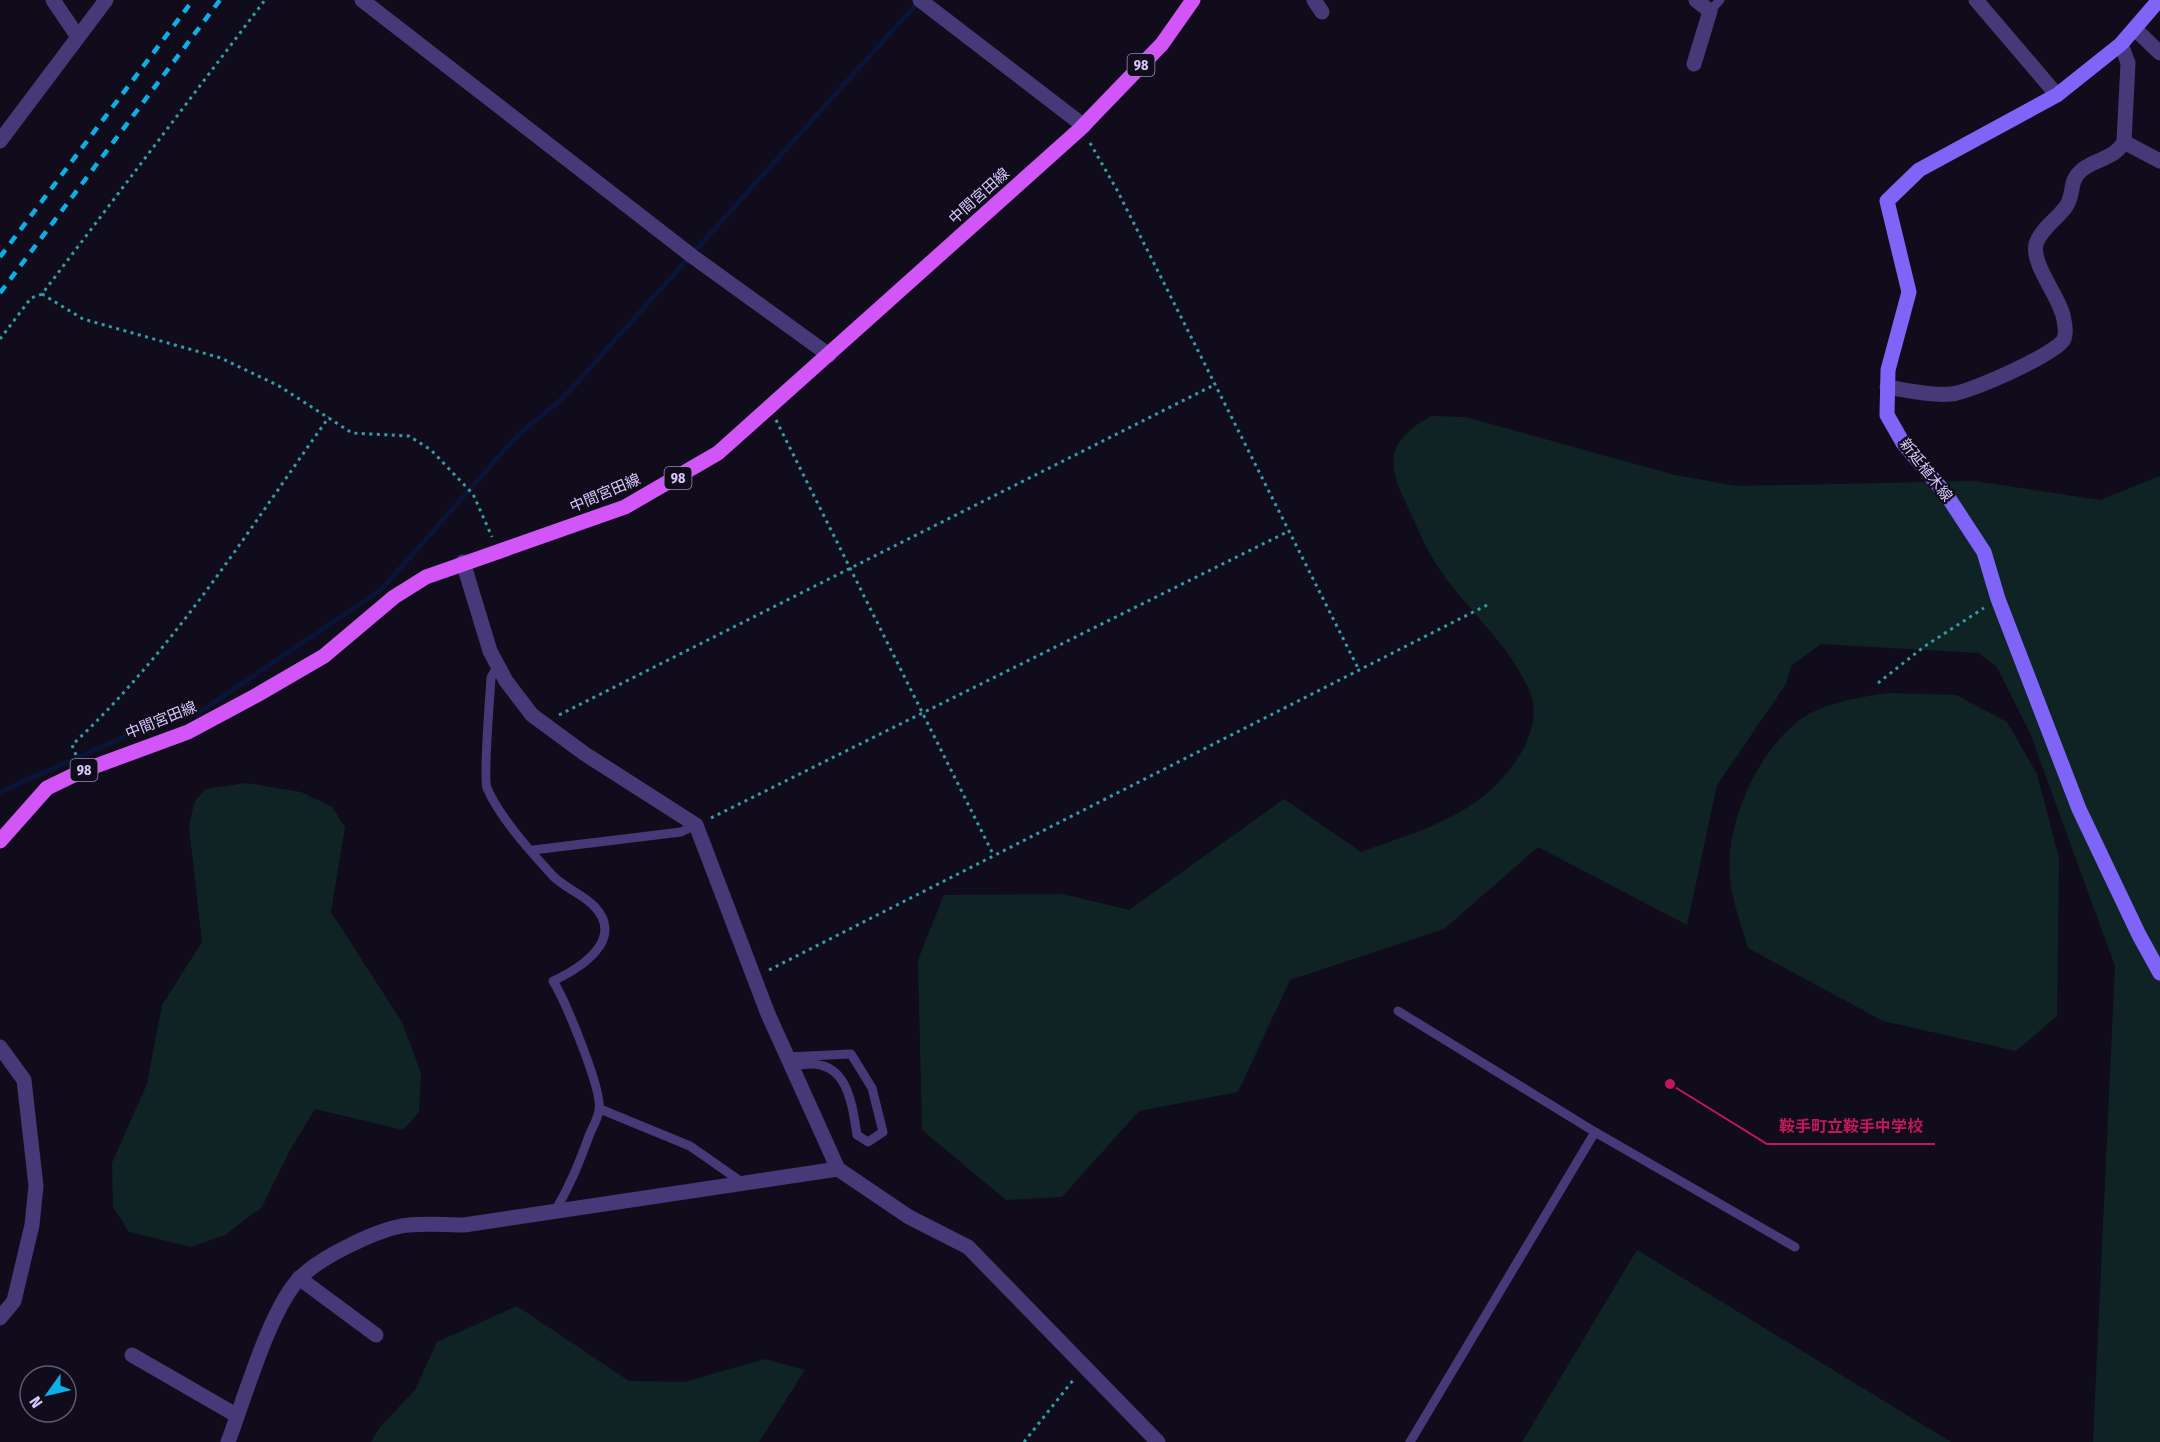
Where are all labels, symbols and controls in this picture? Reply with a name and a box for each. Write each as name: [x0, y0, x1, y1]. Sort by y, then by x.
road number: 98: [1128, 54, 1154, 76]
street label: 中間宮田線: [945, 164, 1013, 228]
street label: 新延植木線: [1896, 435, 1956, 505]
road number: 98: [664, 467, 692, 489]
street label: 中間宮田線: [567, 470, 643, 516]
street label: 中間宮田線: [123, 698, 199, 742]
road number: 98: [70, 759, 98, 781]
callout: 鞍手町立鞍手中学校: [1767, 1110, 1935, 1144]
text: 鞍手町立鞍手中学校: [1779, 1117, 1923, 1136]
north arrow: [18, 1364, 78, 1424]
text: N: [25, 1393, 47, 1411]

